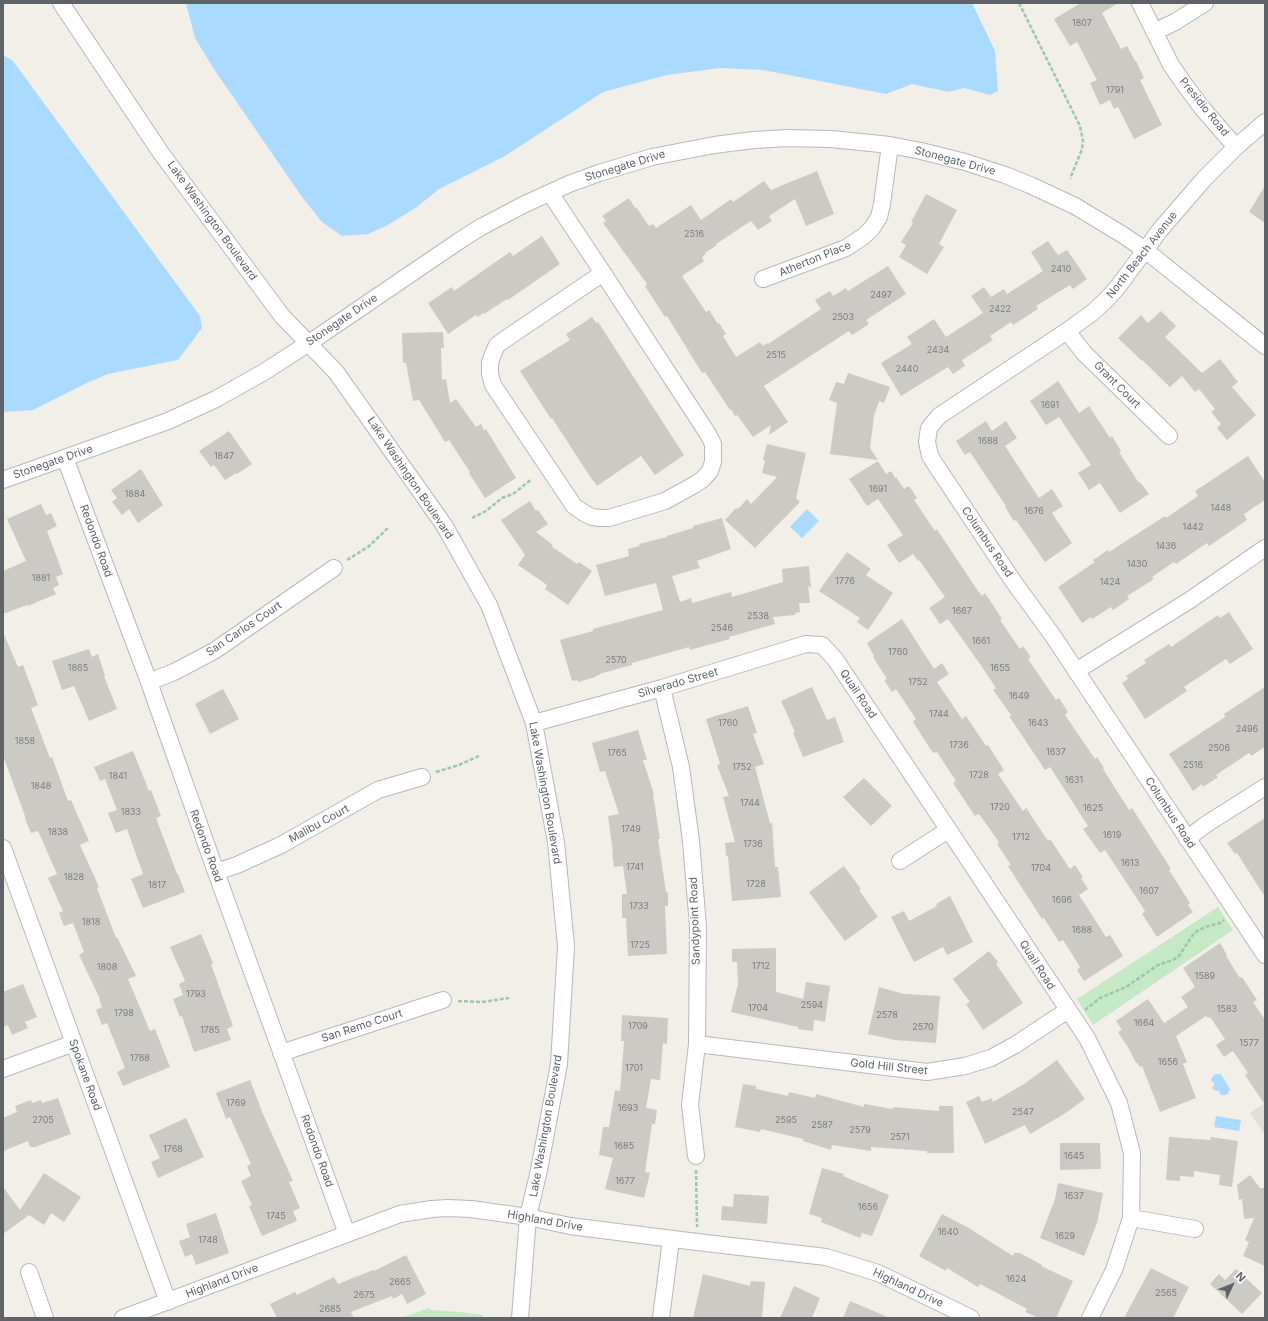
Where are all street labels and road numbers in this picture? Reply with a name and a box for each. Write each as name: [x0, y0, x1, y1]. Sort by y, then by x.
street label: Presidio Road: [1176, 75, 1232, 139]
street label: Stonegate Drive: [913, 144, 997, 178]
street label: Stonegate Drive: [583, 148, 667, 184]
street label: Lake Washington Boulevard: [164, 159, 260, 283]
street label: North Beach Avenue: [1104, 209, 1180, 301]
street label: Atherton Place: [777, 239, 853, 279]
street label: Stonegate Drive: [304, 291, 380, 349]
street label: Grant Court: [1091, 359, 1143, 411]
street label: Lake Washington Boulevard: [364, 415, 456, 541]
street label: Stonegate Drive: [11, 442, 95, 482]
street label: Redondo Road: [77, 503, 115, 579]
street label: Columbus Road: [959, 504, 1015, 580]
street label: San Carlos Court: [204, 599, 284, 659]
street label: Silverado Street: [636, 665, 720, 701]
street label: Quail Road: [837, 667, 879, 721]
street label: Lake Washington Boulevard: [526, 721, 564, 865]
street label: Columbus Road: [1142, 775, 1198, 851]
street label: Malibu Court: [287, 802, 351, 846]
street label: Redondo Road: [187, 808, 225, 884]
street label: Sandypoint Road: [687, 877, 703, 965]
street label: Quail Road: [1016, 938, 1058, 992]
street label: San Remo Court: [320, 1007, 404, 1045]
street label: Spokane Road: [66, 1037, 104, 1113]
street label: Lake Washington Boulevard: [527, 1054, 565, 1198]
street label: Gold Hill Street: [850, 1056, 928, 1078]
street label: Redondo Road: [298, 1113, 336, 1189]
street label: Highland Drive: [506, 1208, 584, 1234]
street label: Highland Drive: [184, 1261, 260, 1301]
street label: Highland Drive: [871, 1266, 945, 1310]

